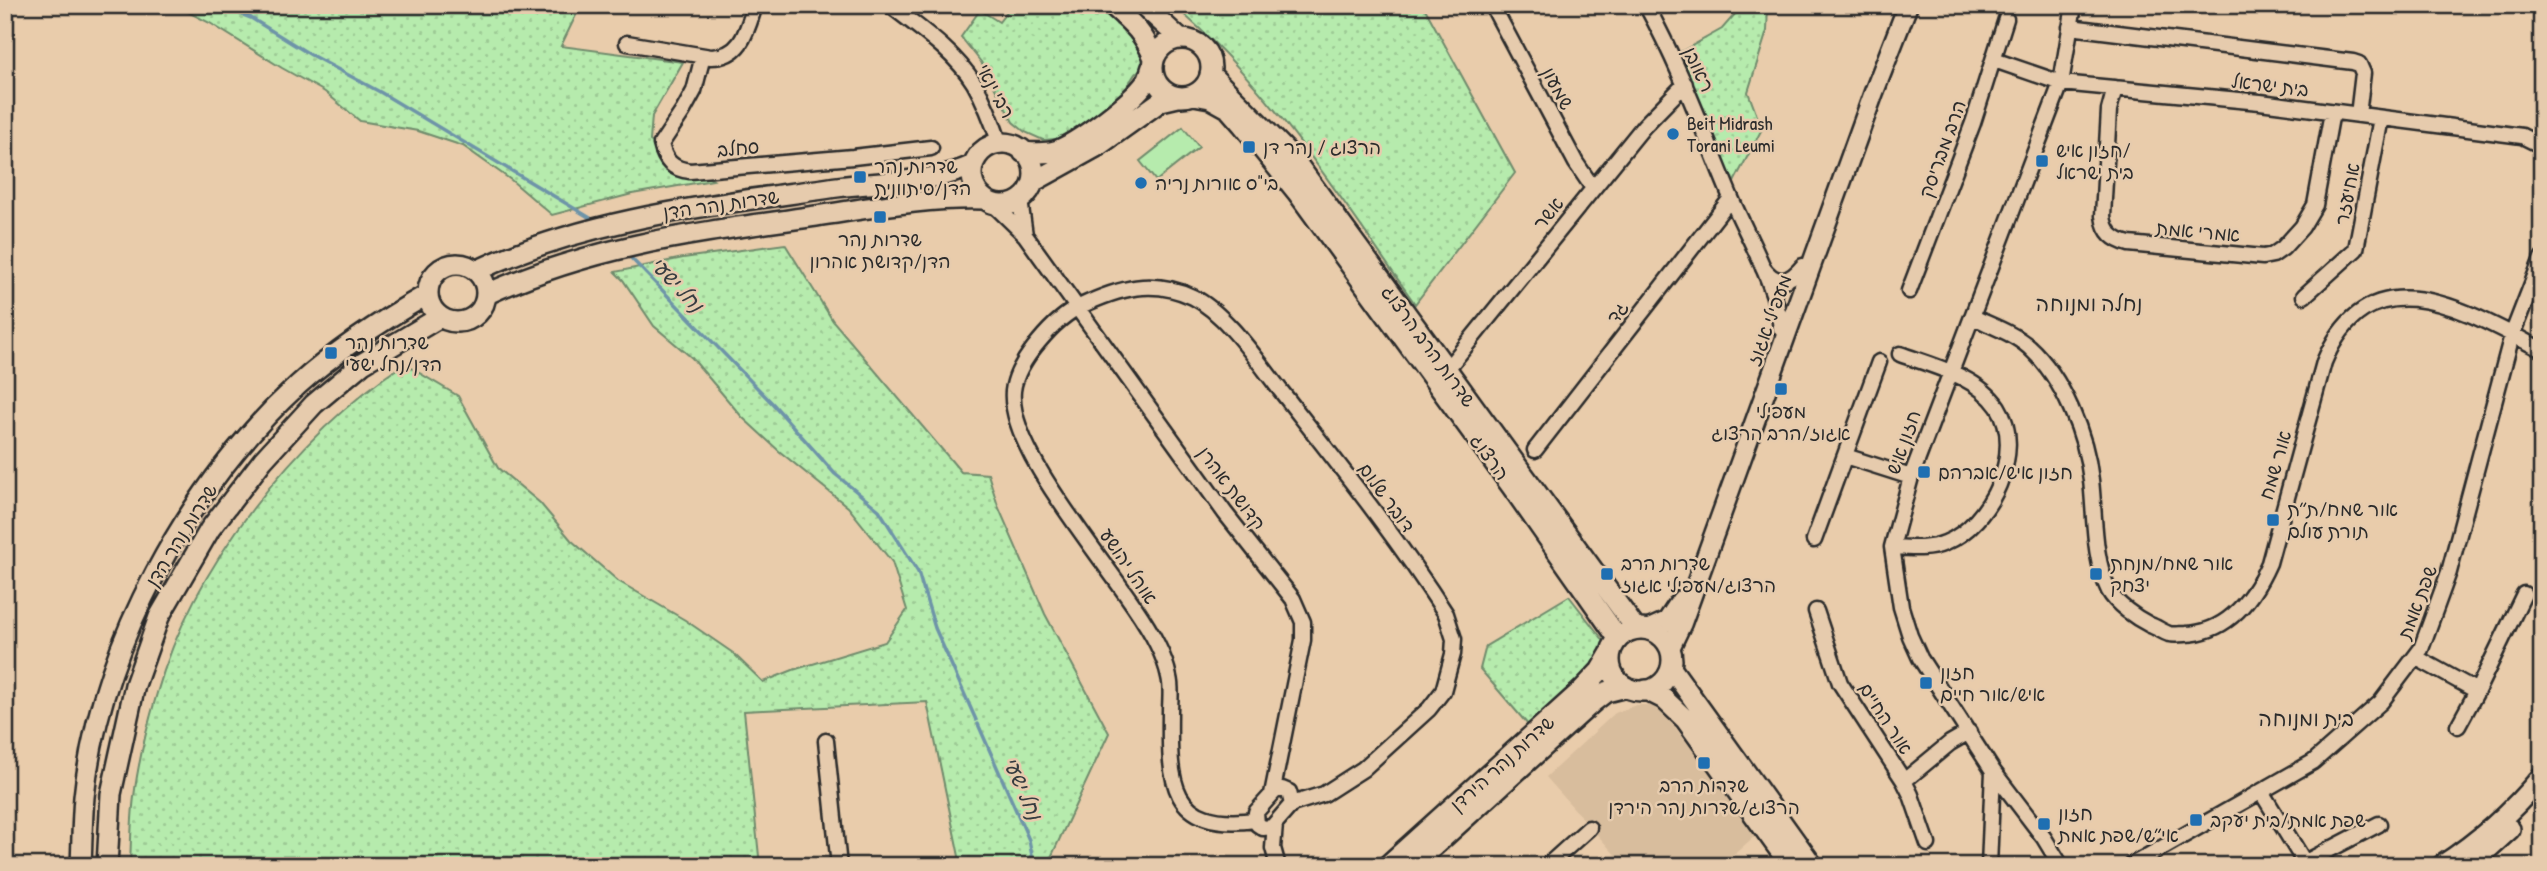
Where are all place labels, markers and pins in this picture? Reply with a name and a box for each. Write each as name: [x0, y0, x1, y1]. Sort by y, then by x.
place label: Beit Midrash Torani Leumi: [1687, 110, 1775, 158]
marker: Beit Midrash Torani Leumi: [1665, 126, 1681, 142]
place label: הרצוג / נהר דן: [1263, 134, 1381, 160]
place label: חזון איש/ בית ישראל: [2056, 137, 2134, 185]
marker: הרצוג / נהר דן: [1241, 139, 1257, 155]
place label: שדרות נהר הדן/סיתוונית: [874, 153, 971, 201]
marker: חזון איש/ בית ישראל: [2034, 153, 2050, 169]
marker: שדרות נהר הדן/סיתוונית: [852, 169, 868, 185]
place label: בי"ס אורות נריה: [1155, 170, 1278, 196]
marker: בי"ס אורות נריה: [1133, 175, 1149, 191]
marker: שדרות נהר הדן/קדושת אהרון: [872, 209, 888, 225]
place label: שדרות נהר הדן/קדושת אהרון: [809, 226, 951, 274]
place label: שדרות נהר הדן/נחל ישעי: [345, 329, 442, 377]
marker: שדרות נהר הדן/נחל ישעי: [323, 345, 339, 361]
marker: מעפילי אגוז/הרב הרצוג: [1773, 381, 1789, 397]
place label: מעפילי אגוז/הרב הרצוג: [1711, 398, 1851, 446]
place label: חזון איש/אברהם: [1938, 459, 2073, 485]
marker: חזון איש/אברהם: [1916, 464, 1932, 480]
place label: אור שמח/ת״ת תורת עולם: [2287, 496, 2398, 544]
marker: אור שמח/ת״ת תורת עולם: [2265, 512, 2281, 528]
place label: שדרות הרב הרצוג/מעפילי אגוז: [1621, 550, 1776, 598]
place label: אור שמח/מנחת יצחק: [2110, 550, 2233, 598]
marker: שדרות הרב הרצוג/מעפילי אגוז: [1599, 566, 1615, 582]
marker: אור שמח/מנחת יצחק: [2088, 566, 2104, 582]
place label: חזון איש/אור חיים: [1940, 659, 2045, 707]
marker: חזון איש/אור חיים: [1918, 675, 1934, 691]
marker: שדרות הרב הרצוג/שדרות נהר הירדן: [1696, 755, 1712, 771]
place label: שדרות הרב הרצוג/שדרות נהר הירדן: [1608, 772, 1800, 820]
place label: חזון אי״ש/שפת אמת: [2057, 800, 2179, 848]
place label: שפת אמת/בית יעקב: [2210, 807, 2366, 833]
marker: שפת אמת/בית יעקב: [2188, 812, 2204, 828]
marker: חזון אי״ש/שפת אמת: [2036, 816, 2052, 832]

